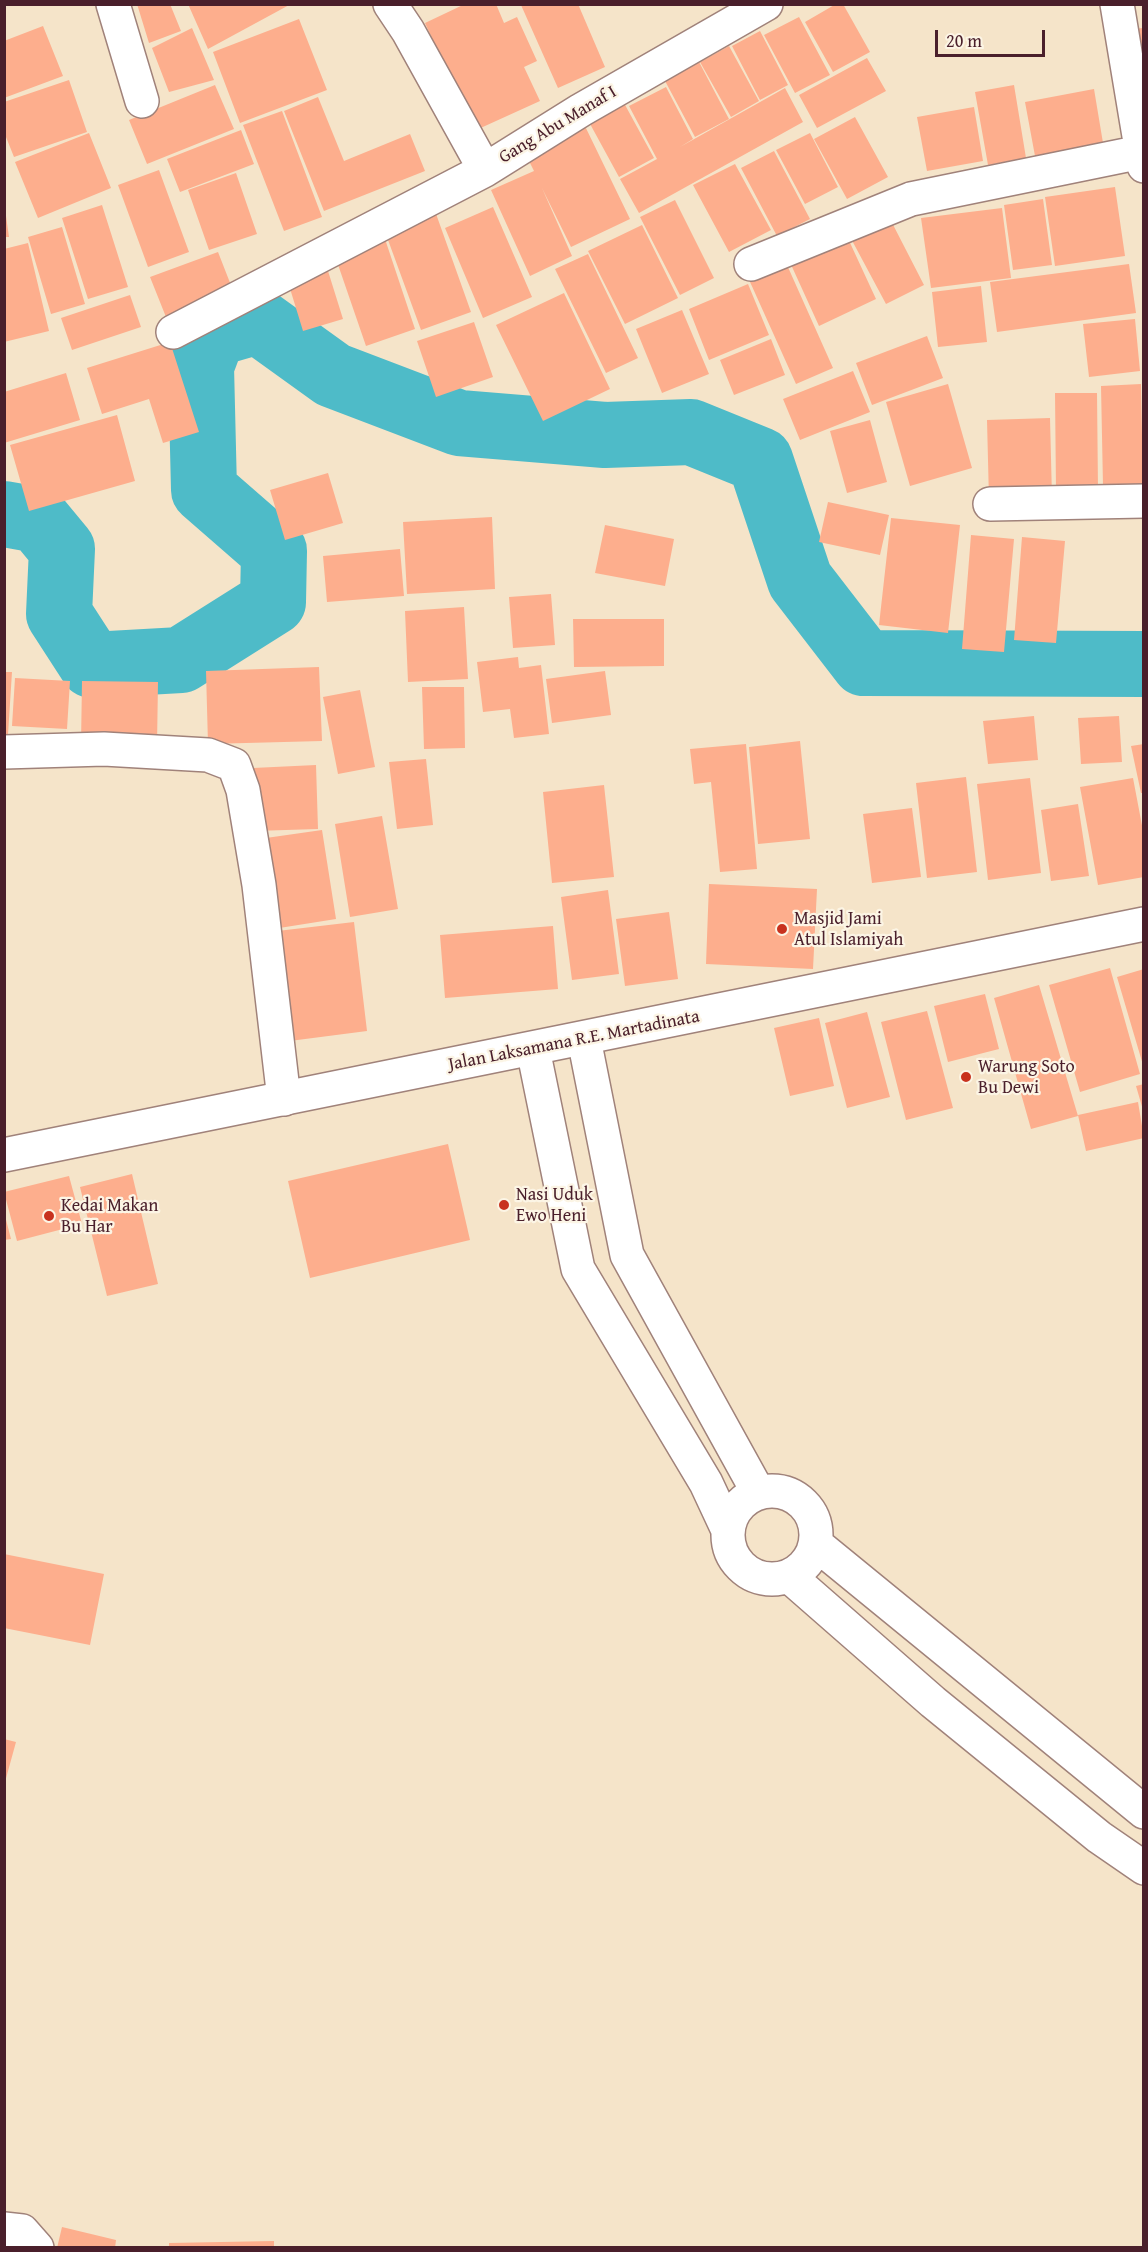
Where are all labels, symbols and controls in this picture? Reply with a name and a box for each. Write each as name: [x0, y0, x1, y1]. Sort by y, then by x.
scale bar: [938, 18, 1048, 56]
text: 20 m: [946, 27, 982, 54]
street label: Gang Abu Manaf I: [495, 81, 621, 169]
place label: Masjid Jami Atul Islamiyah: [794, 908, 903, 950]
marker: Masjid Jami Atul Islamiyah: [775, 922, 789, 936]
street label: Jalan Laksamana R.E. Martadinata: [447, 1006, 701, 1076]
place label: Warung Soto Bu Dewi: [978, 1056, 1075, 1098]
marker: Warung Soto Bu Dewi: [959, 1070, 973, 1084]
place label: Nasi Uduk Ewo Heni: [516, 1184, 593, 1226]
place label: Kedai Makan Bu Har: [61, 1195, 158, 1238]
marker: Nasi Uduk Ewo Heni: [497, 1198, 511, 1212]
marker: Kedai Makan Bu Har: [42, 1209, 56, 1223]

